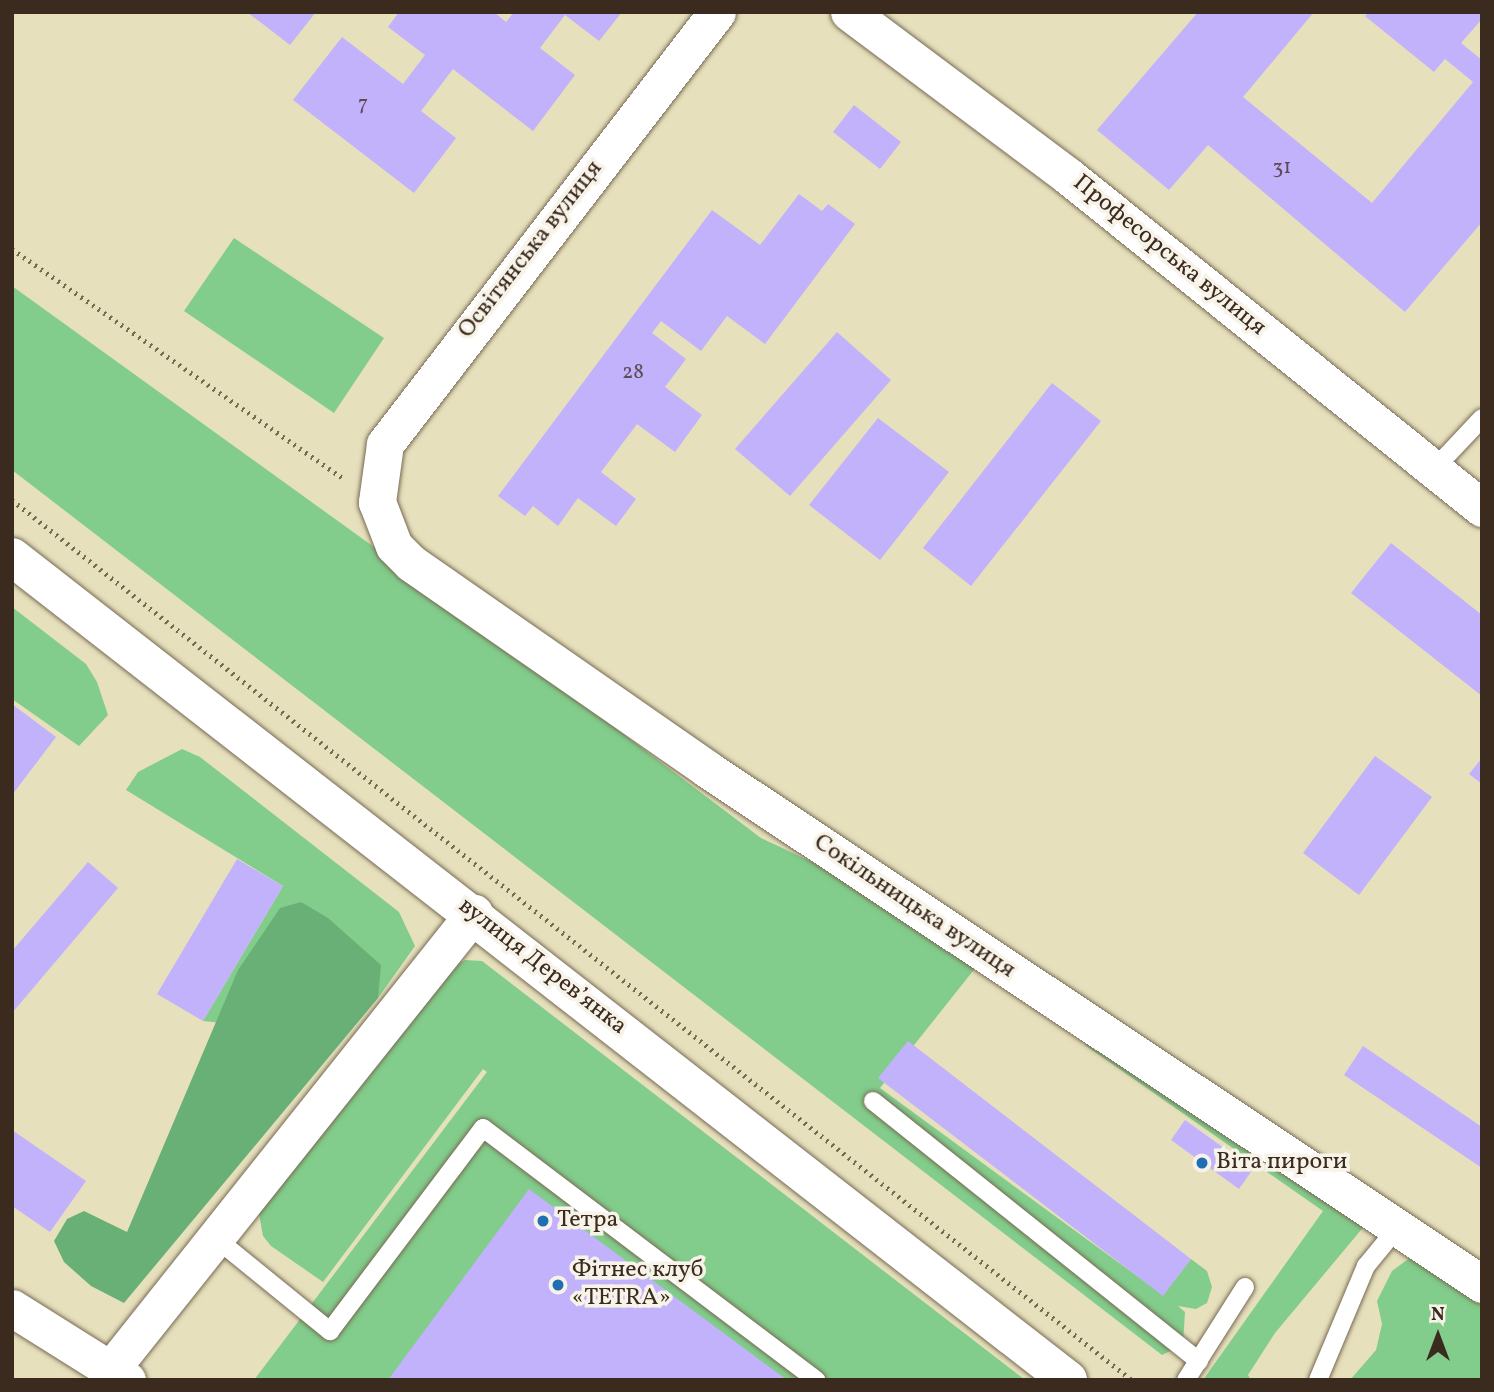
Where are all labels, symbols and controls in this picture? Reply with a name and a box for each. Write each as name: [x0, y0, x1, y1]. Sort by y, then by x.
house number: 7: [358, 92, 368, 118]
street label: Освітянська вулиця: [453, 155, 609, 345]
house number: 31: [1273, 155, 1291, 181]
street label: Професорська вулиця: [1067, 169, 1271, 343]
house number: 28: [622, 360, 644, 386]
street label: Сокільницька вулиця: [808, 829, 1020, 985]
street label: вулиця Дерев’янка: [452, 892, 632, 1042]
place label: Віта пироги: [1216, 1149, 1347, 1177]
marker: Віта пироги: [1194, 1155, 1210, 1171]
place label: Тетра: [557, 1207, 618, 1235]
marker: Тетра: [535, 1213, 551, 1229]
place label: Фітнес клуб «TETRA»: [572, 1257, 704, 1313]
marker: Фітнес клуб «TETRA»: [550, 1277, 566, 1293]
north arrow: [1403, 1301, 1473, 1371]
text: N: [1431, 1302, 1445, 1328]

